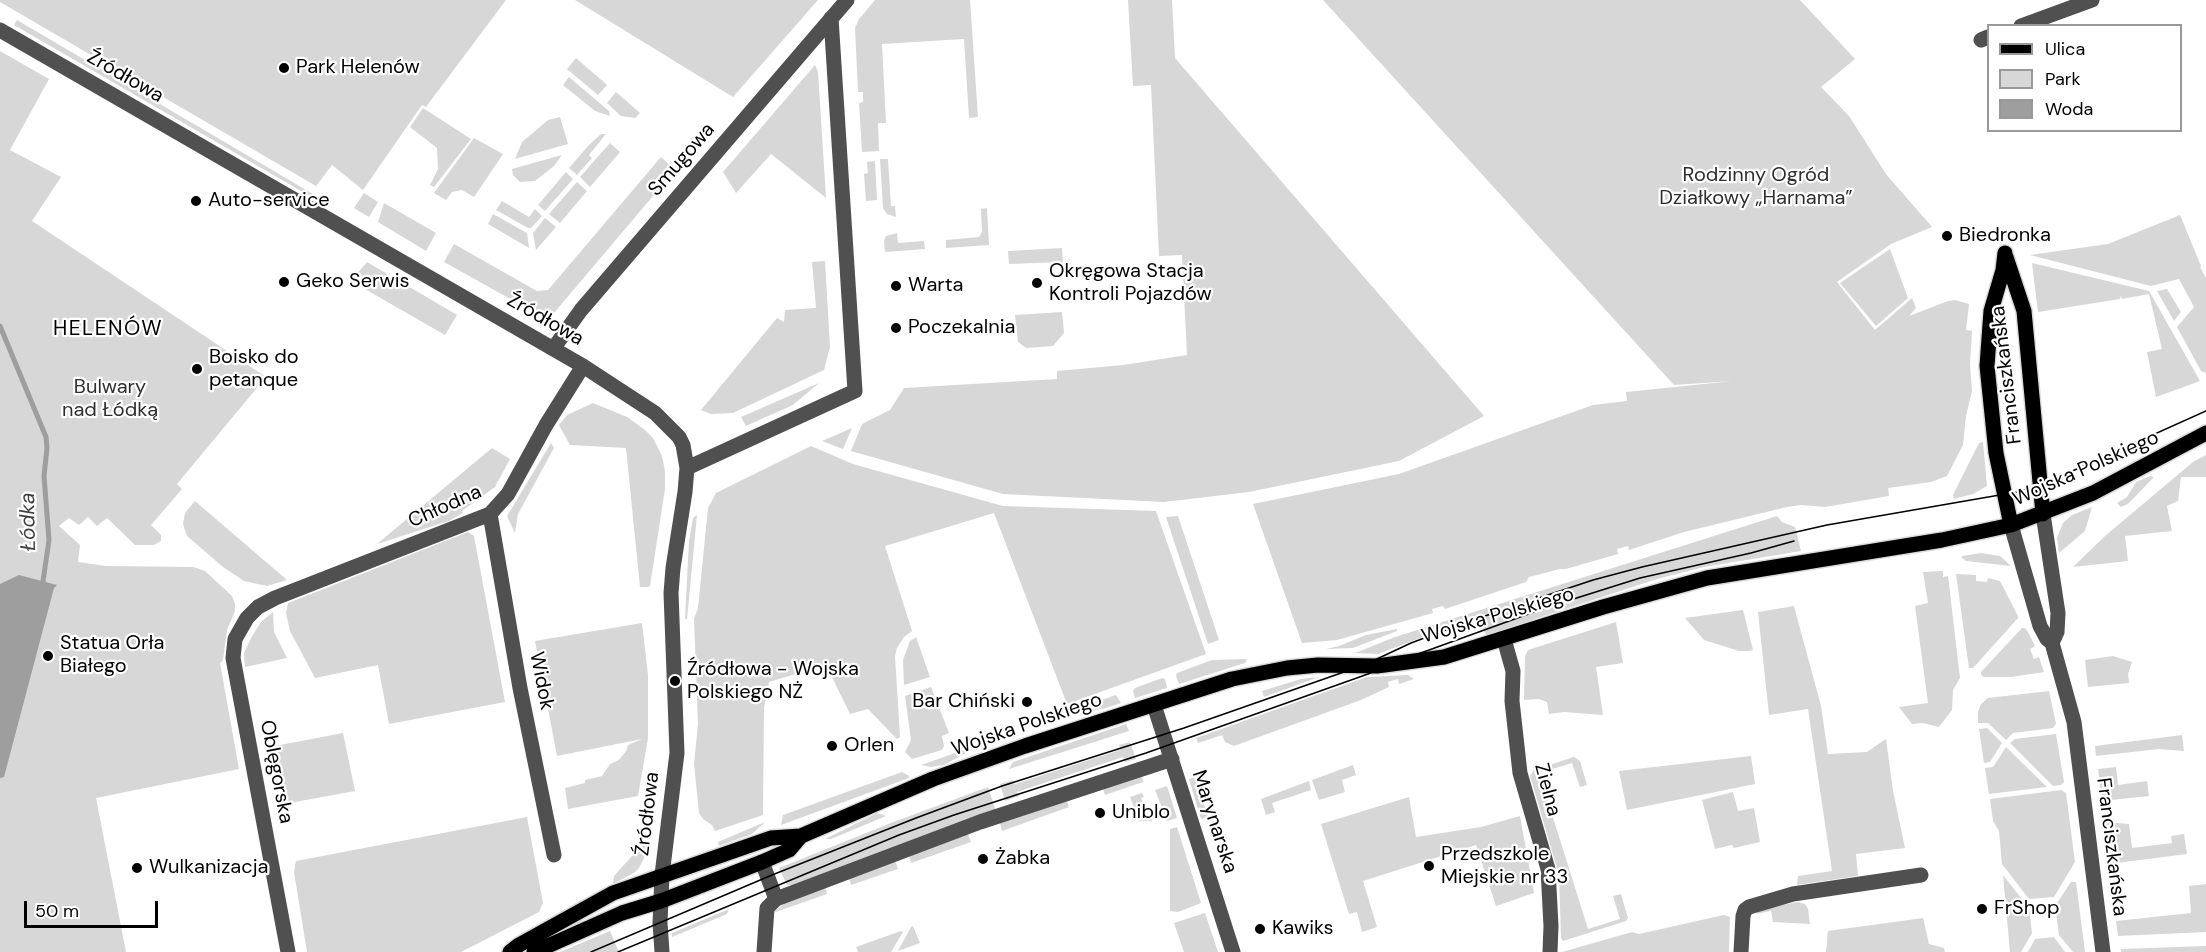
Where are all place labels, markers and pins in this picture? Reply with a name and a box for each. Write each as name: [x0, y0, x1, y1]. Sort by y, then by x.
place label: Park Helenów: [296, 56, 420, 80]
marker: Park Helenów: [277, 61, 291, 75]
place label: Auto-service: [208, 189, 330, 213]
marker: Auto-service: [189, 194, 203, 208]
place label: Biedronka: [1959, 224, 2051, 248]
marker: Biedronka: [1940, 229, 1954, 243]
place label: Okręgowa Stacja Kontroli Pojazdów: [1049, 260, 1212, 307]
place label: Geko Serwis: [296, 270, 410, 294]
place label: Warta: [908, 274, 963, 298]
marker: Geko Serwis: [277, 275, 291, 289]
marker: Okręgowa Stacja Kontroli Pojazdów: [1030, 276, 1044, 290]
marker: Warta: [889, 279, 903, 293]
place label: Poczekalnia: [908, 316, 1015, 340]
marker: Poczekalnia: [889, 321, 903, 335]
place label: Boisko do petanque: [209, 346, 299, 393]
marker: Boisko do petanque: [190, 362, 204, 376]
place label: Statua Orła Białego: [60, 632, 164, 679]
marker: Statua Orła Białego: [41, 649, 55, 663]
place label: Źródłowa - Wojska Polskiego NŻ: [687, 658, 859, 705]
marker: Źródłowa - Wojska Polskiego NŻ: [668, 674, 682, 688]
place label: Bar Chiński: [912, 690, 1015, 714]
marker: Bar Chiński: [1020, 695, 1034, 709]
place label: Orlen: [844, 734, 894, 758]
marker: Orlen: [825, 739, 839, 753]
place label: Uniblo: [1112, 801, 1170, 825]
marker: Uniblo: [1093, 806, 1107, 820]
place label: Przedszkole Miejskie nr 33: [1441, 843, 1568, 890]
place label: Żabka: [995, 847, 1050, 871]
marker: Żabka: [976, 852, 990, 866]
place label: Wulkanizacja: [149, 856, 268, 880]
marker: Przedszkole Miejskie nr 33: [1422, 859, 1436, 873]
marker: Wulkanizacja: [130, 861, 144, 875]
place label: FrShop: [1994, 897, 2060, 921]
marker: FrShop: [1975, 902, 1989, 916]
place label: Kawiks: [1272, 917, 1334, 941]
marker: Kawiks: [1253, 922, 1267, 936]

